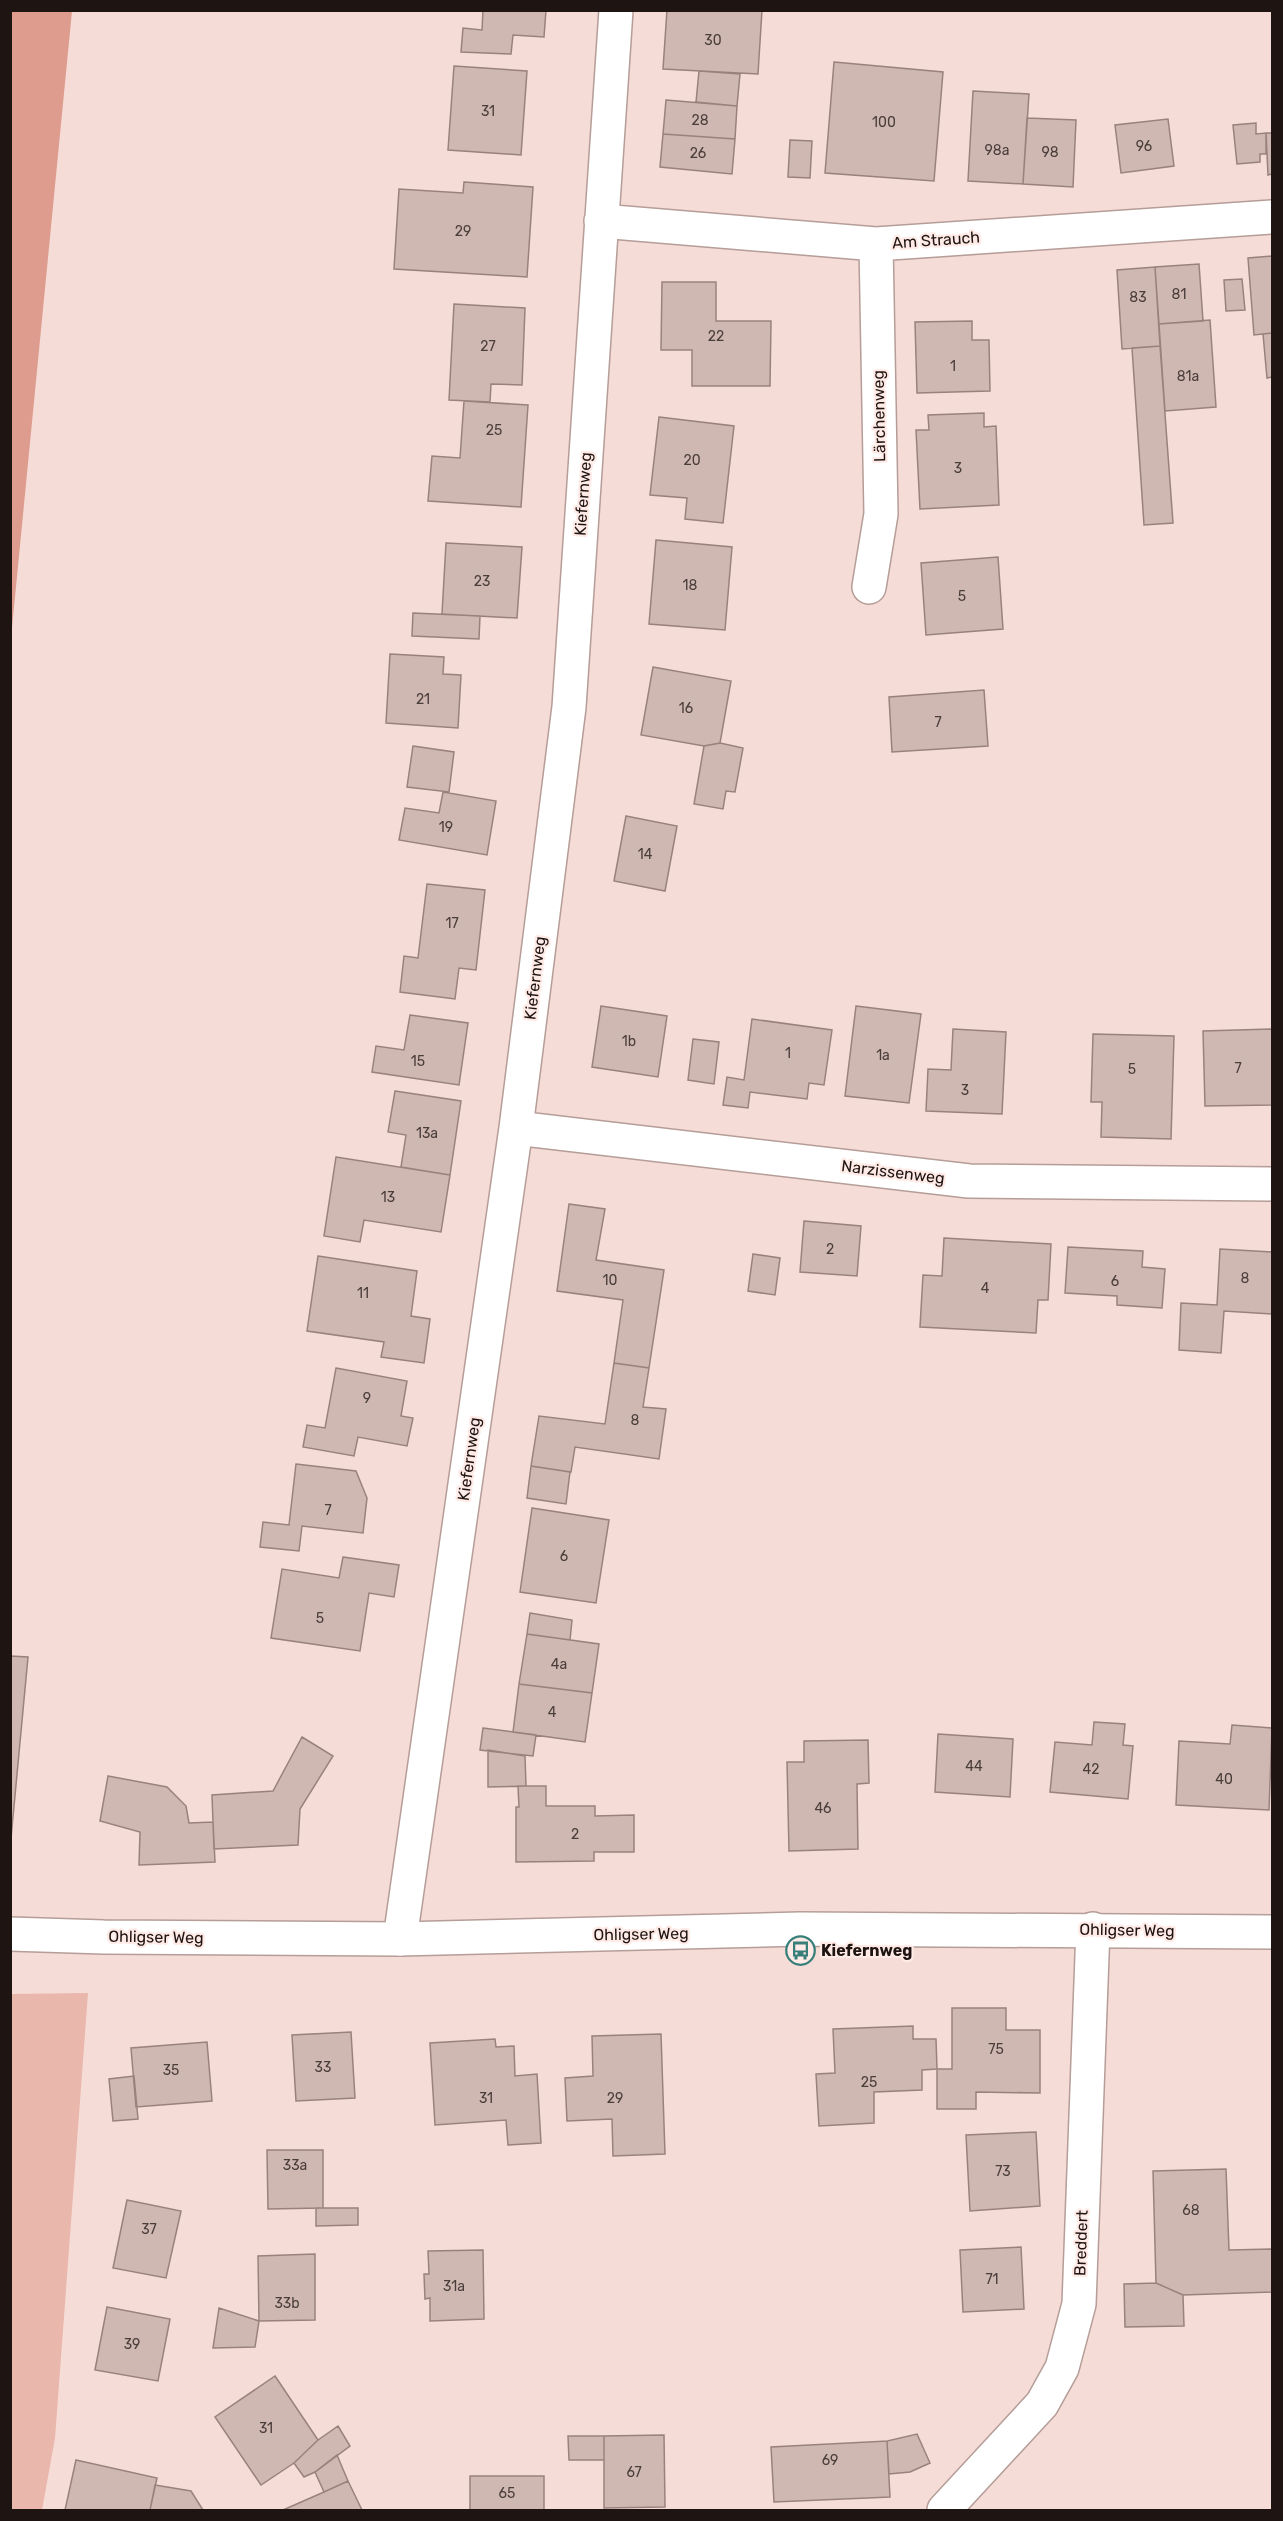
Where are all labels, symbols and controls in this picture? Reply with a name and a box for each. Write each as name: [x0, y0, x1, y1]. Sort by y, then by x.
house number: 30: [704, 32, 722, 49]
house number: 31: [481, 103, 495, 120]
house number: 28: [691, 112, 709, 129]
house number: 100: [872, 114, 896, 131]
house number: 96: [1136, 138, 1152, 155]
house number: 98a: [985, 142, 1009, 159]
house number: 98: [1041, 144, 1059, 161]
house number: 26: [690, 145, 706, 162]
house number: 29: [455, 223, 471, 240]
street label: Am Strauch: [891, 227, 981, 253]
house number: 81: [1172, 286, 1186, 303]
house number: 83: [1129, 289, 1147, 306]
house number: 22: [708, 328, 724, 345]
house number: 27: [480, 338, 496, 355]
house number: 1: [950, 358, 956, 375]
house number: 81a: [1177, 368, 1199, 385]
street label: Lärchenweg: [869, 370, 889, 462]
house number: 25: [486, 422, 502, 439]
street label: Kiefernweg: [571, 451, 595, 537]
house number: 20: [683, 452, 701, 469]
house number: 3: [954, 460, 962, 477]
house number: 23: [474, 573, 490, 590]
house number: 18: [683, 577, 698, 594]
house number: 5: [958, 588, 966, 605]
house number: 21: [416, 691, 430, 708]
house number: 16: [679, 700, 693, 717]
house number: 7: [934, 714, 942, 731]
house number: 19: [439, 819, 453, 836]
house number: 14: [638, 846, 653, 863]
house number: 17: [445, 915, 459, 932]
street label: Kiefernweg: [520, 935, 550, 1021]
house number: 1b: [622, 1033, 636, 1050]
house number: 1: [785, 1045, 791, 1062]
house number: 1a: [876, 1047, 890, 1064]
house number: 15: [411, 1053, 425, 1070]
house number: 7: [1234, 1060, 1242, 1077]
house number: 5: [1128, 1061, 1136, 1078]
house number: 3: [961, 1082, 969, 1099]
house number: 13a: [416, 1125, 438, 1142]
street label: Narzissenweg: [840, 1156, 946, 1188]
house number: 13: [381, 1189, 395, 1206]
house number: 2: [826, 1241, 834, 1258]
house number: 8: [1241, 1270, 1250, 1287]
house number: 10: [603, 1272, 618, 1289]
house number: 6: [1111, 1273, 1119, 1290]
house number: 4: [981, 1280, 990, 1297]
house number: 11: [357, 1285, 369, 1302]
house number: 9: [363, 1390, 371, 1407]
house number: 8: [631, 1412, 640, 1429]
street label: Kiefernweg: [454, 1416, 484, 1502]
house number: 7: [324, 1502, 332, 1519]
house number: 6: [560, 1548, 568, 1565]
house number: 5: [316, 1610, 324, 1627]
house number: 4a: [551, 1656, 567, 1673]
house number: 4: [548, 1704, 557, 1721]
house number: 44: [965, 1758, 983, 1775]
house number: 42: [1083, 1761, 1099, 1778]
house number: 40: [1215, 1771, 1233, 1788]
house number: 46: [814, 1800, 832, 1817]
house number: 2: [571, 1826, 579, 1843]
street label: Ohligser Weg: [1079, 1920, 1175, 1940]
street label: Ohligser Weg: [593, 1924, 689, 1944]
street label: Ohligser Weg: [108, 1927, 204, 1947]
bus stop icon: Kiefernweg: [784, 1934, 816, 1966]
place label: Kiefernweg: [821, 1941, 912, 1960]
house number: 75: [988, 2041, 1004, 2058]
house number: 33: [315, 2059, 331, 2076]
house number: 35: [163, 2062, 179, 2079]
house number: 25: [861, 2074, 877, 2091]
house number: 31: [479, 2090, 493, 2107]
house number: 29: [607, 2090, 623, 2107]
house number: 33a: [283, 2157, 307, 2174]
house number: 73: [995, 2163, 1011, 2180]
house number: 68: [1182, 2202, 1200, 2219]
street label: Breddert: [1070, 2210, 1092, 2276]
house number: 37: [141, 2221, 157, 2238]
house number: 71: [985, 2271, 999, 2288]
house number: 31a: [443, 2278, 465, 2295]
house number: 33b: [274, 2295, 300, 2312]
house number: 39: [124, 2336, 140, 2353]
house number: 31: [259, 2420, 273, 2437]
house number: 69: [822, 2452, 838, 2469]
house number: 67: [626, 2464, 642, 2481]
house number: 65: [499, 2485, 515, 2502]

